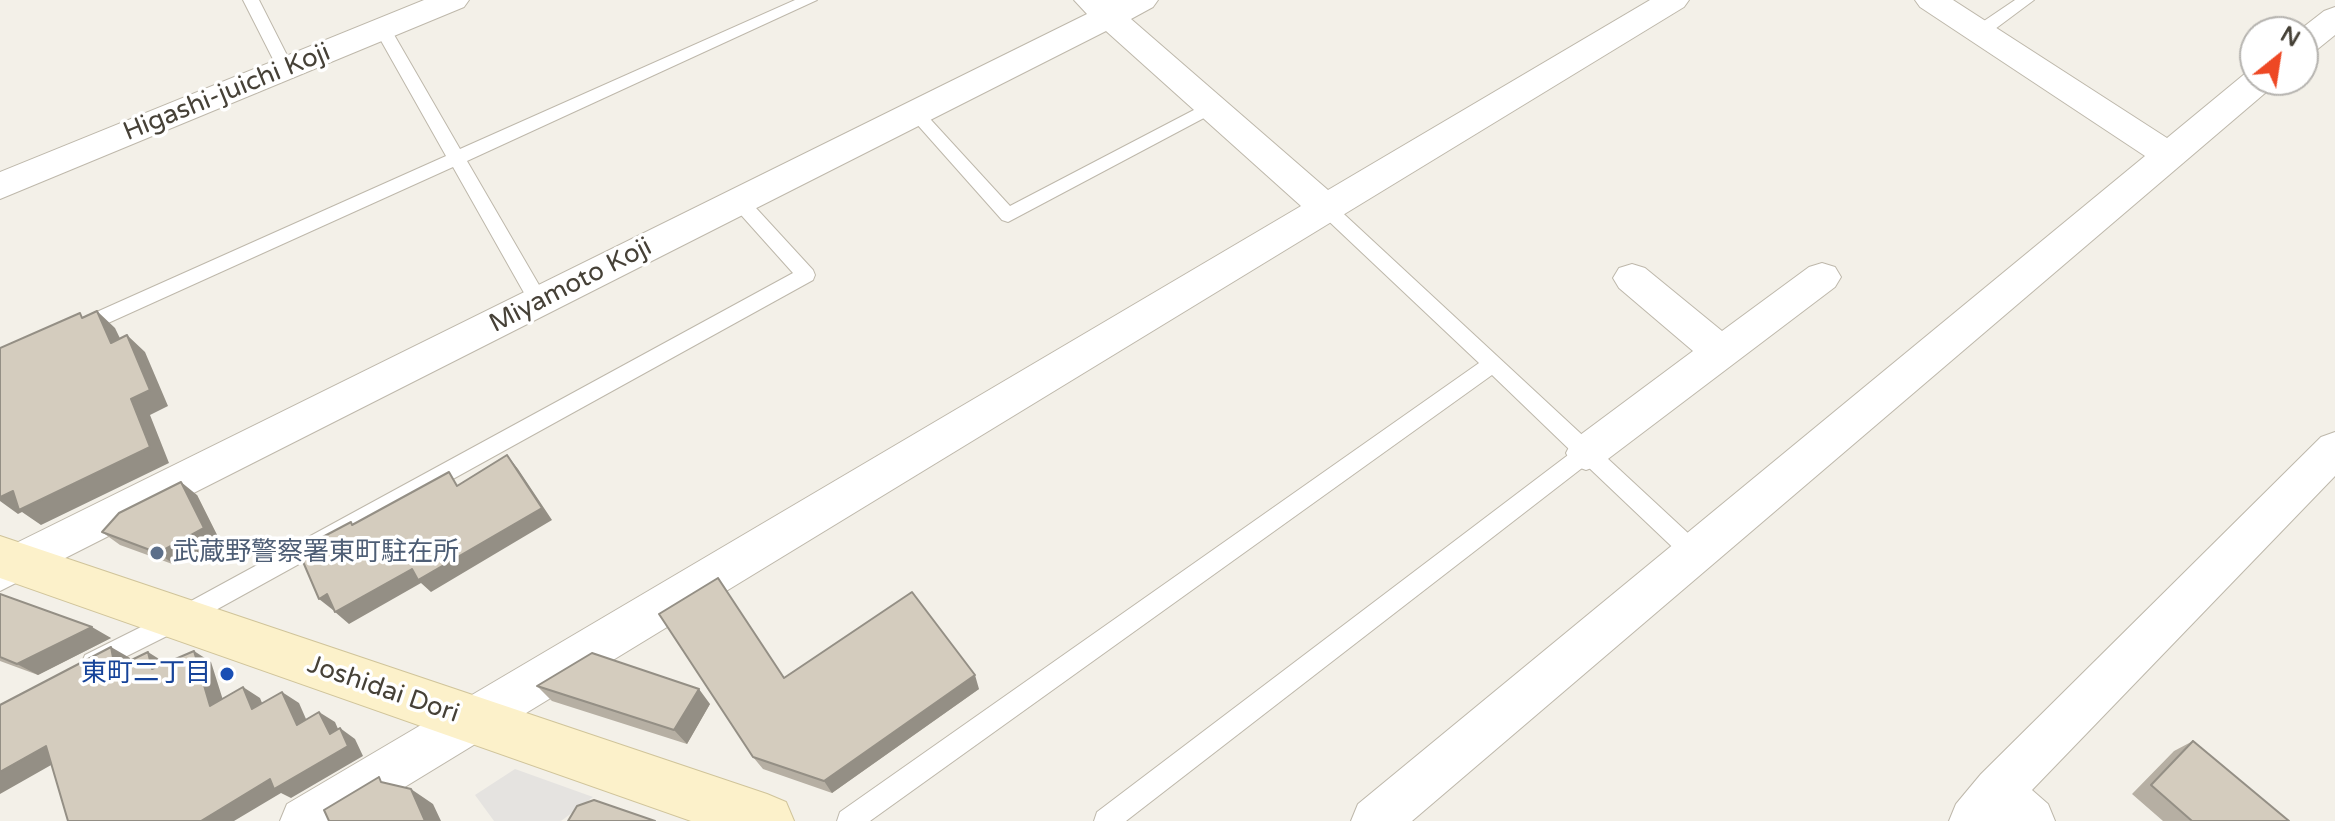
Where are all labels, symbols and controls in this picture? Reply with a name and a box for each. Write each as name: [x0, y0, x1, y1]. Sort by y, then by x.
north arrow: [2239, 16, 2319, 96]
text: N: [2276, 21, 2304, 53]
street label: Higashi-juichi Koji: [119, 37, 335, 149]
street label: Miyamoto Koji: [485, 232, 657, 340]
place label: 武蔵野警察署東町駐在所: [173, 537, 459, 569]
marker: 武蔵野警察署東町駐在所: [148, 544, 166, 562]
street label: Joshidai Dori: [303, 649, 463, 731]
place label: 東町二丁目: [81, 658, 211, 690]
marker: 東町二丁目: [218, 665, 236, 683]

